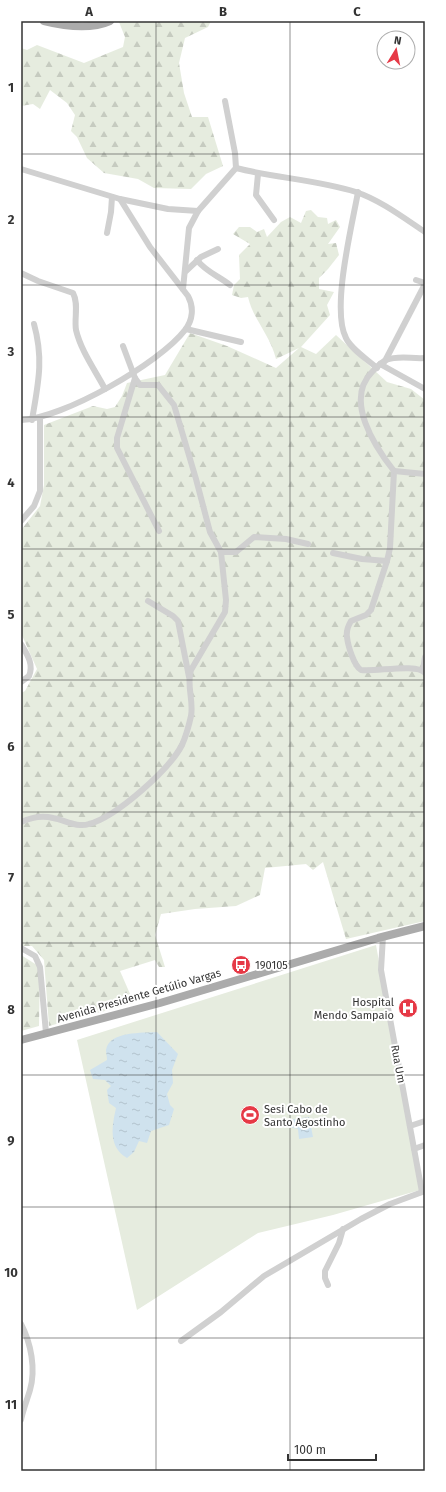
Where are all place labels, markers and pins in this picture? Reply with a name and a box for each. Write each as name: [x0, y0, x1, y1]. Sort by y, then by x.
bus stop icon: 190105: [230, 954, 252, 976]
place label: 190105: [255, 959, 288, 972]
place label: Hospital Mendo Sampaio: [314, 996, 394, 1022]
hospital icon: Hospital Mendo Sampaio: [397, 997, 419, 1019]
place label: Sesi Cabo de Santo Agostinho: [264, 1103, 345, 1129]
sports icon: Sesi Cabo de Santo Agostinho: [239, 1104, 261, 1126]

